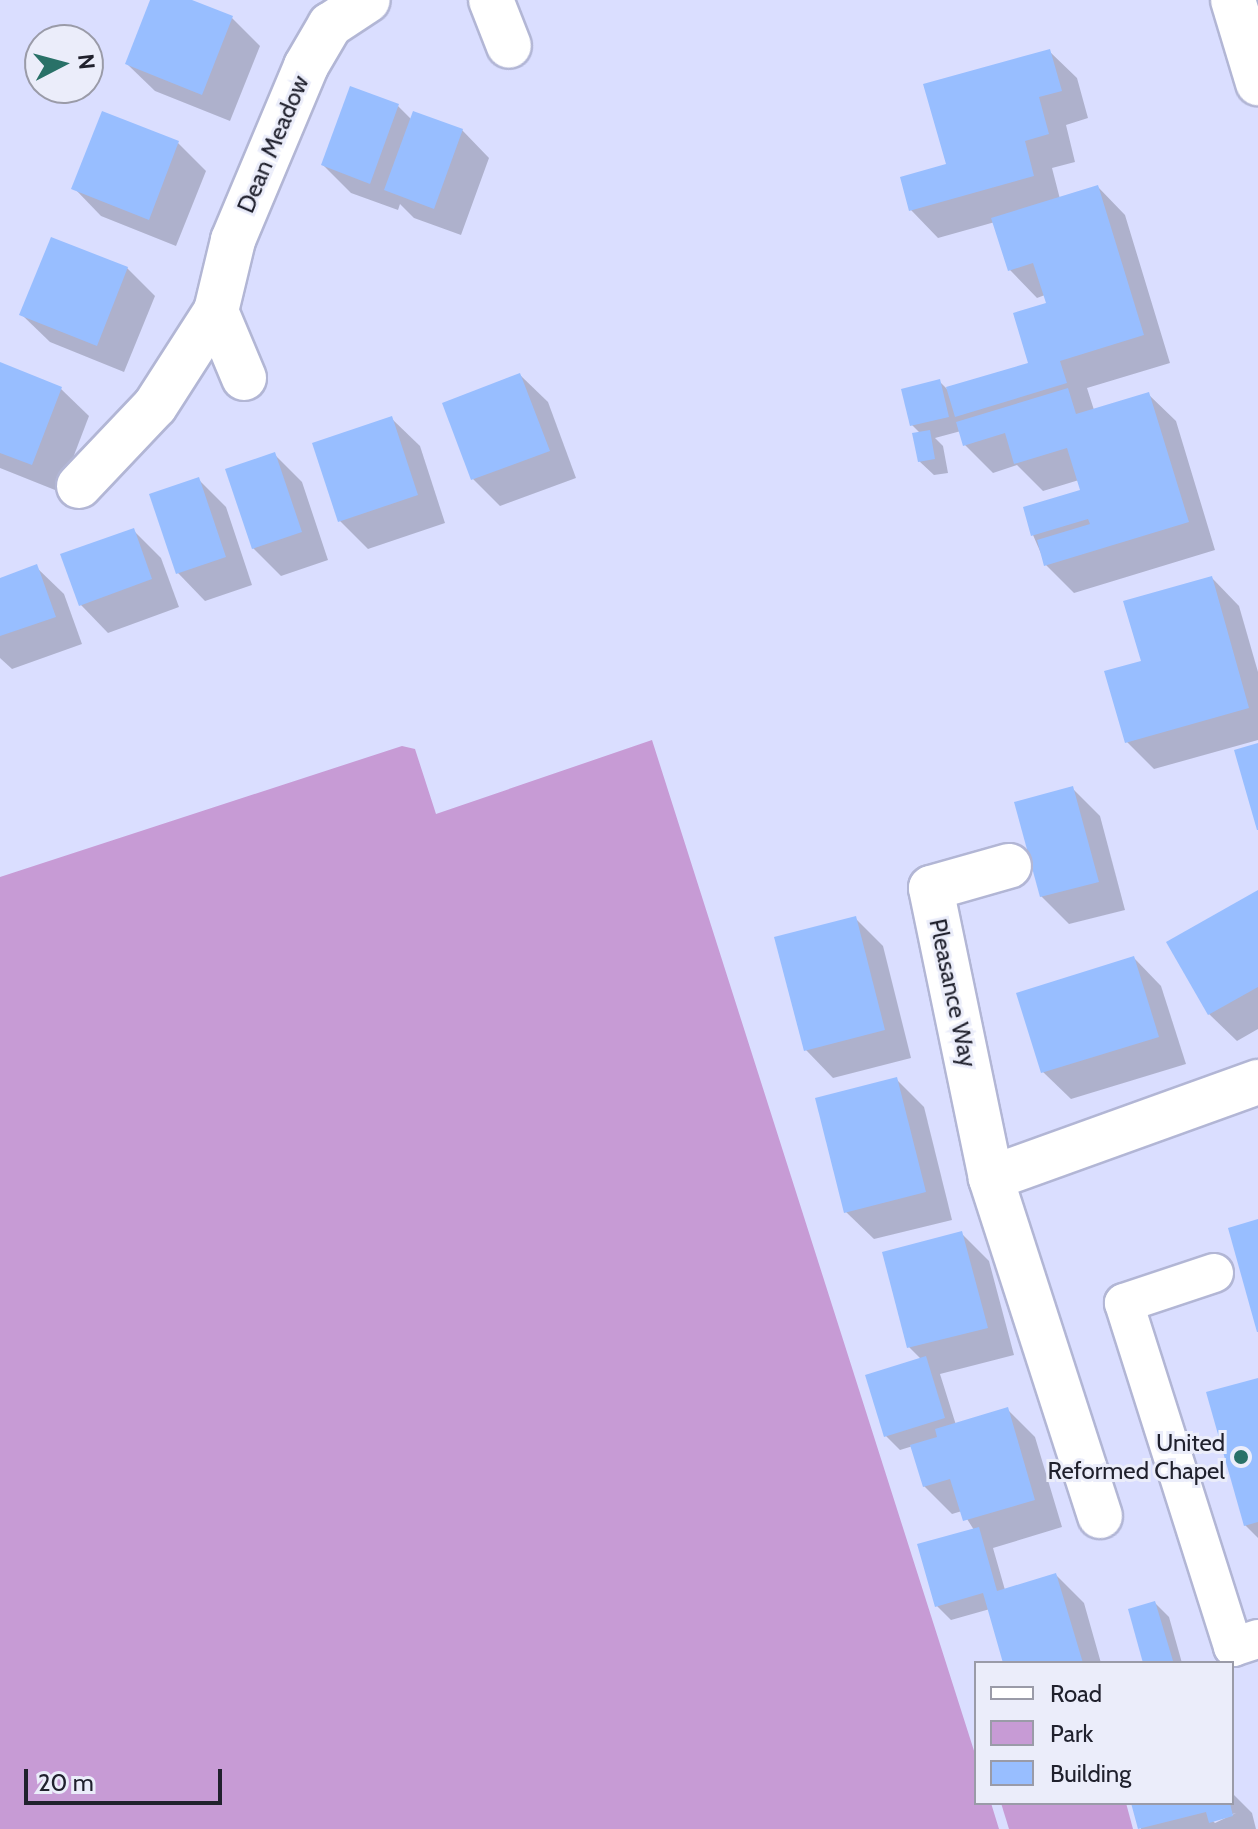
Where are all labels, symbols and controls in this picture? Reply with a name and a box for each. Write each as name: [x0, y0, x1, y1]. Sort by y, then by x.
north arrow: [24, 24, 104, 104]
text: N: [72, 52, 101, 71]
street label: Dean Meadow: [231, 71, 315, 217]
street label: Pleasance Way: [923, 916, 983, 1070]
place label: United Reformed Chapel: [1048, 1429, 1225, 1485]
marker: United Reformed Chapel: [1232, 1448, 1250, 1466]
legend: [974, 1661, 1234, 1805]
text: Road: [1050, 1679, 1102, 1708]
text: Park: [1050, 1719, 1093, 1748]
scale bar: [28, 1753, 226, 1803]
text: Building: [1050, 1759, 1131, 1788]
text: 20 m: [38, 1768, 94, 1797]

